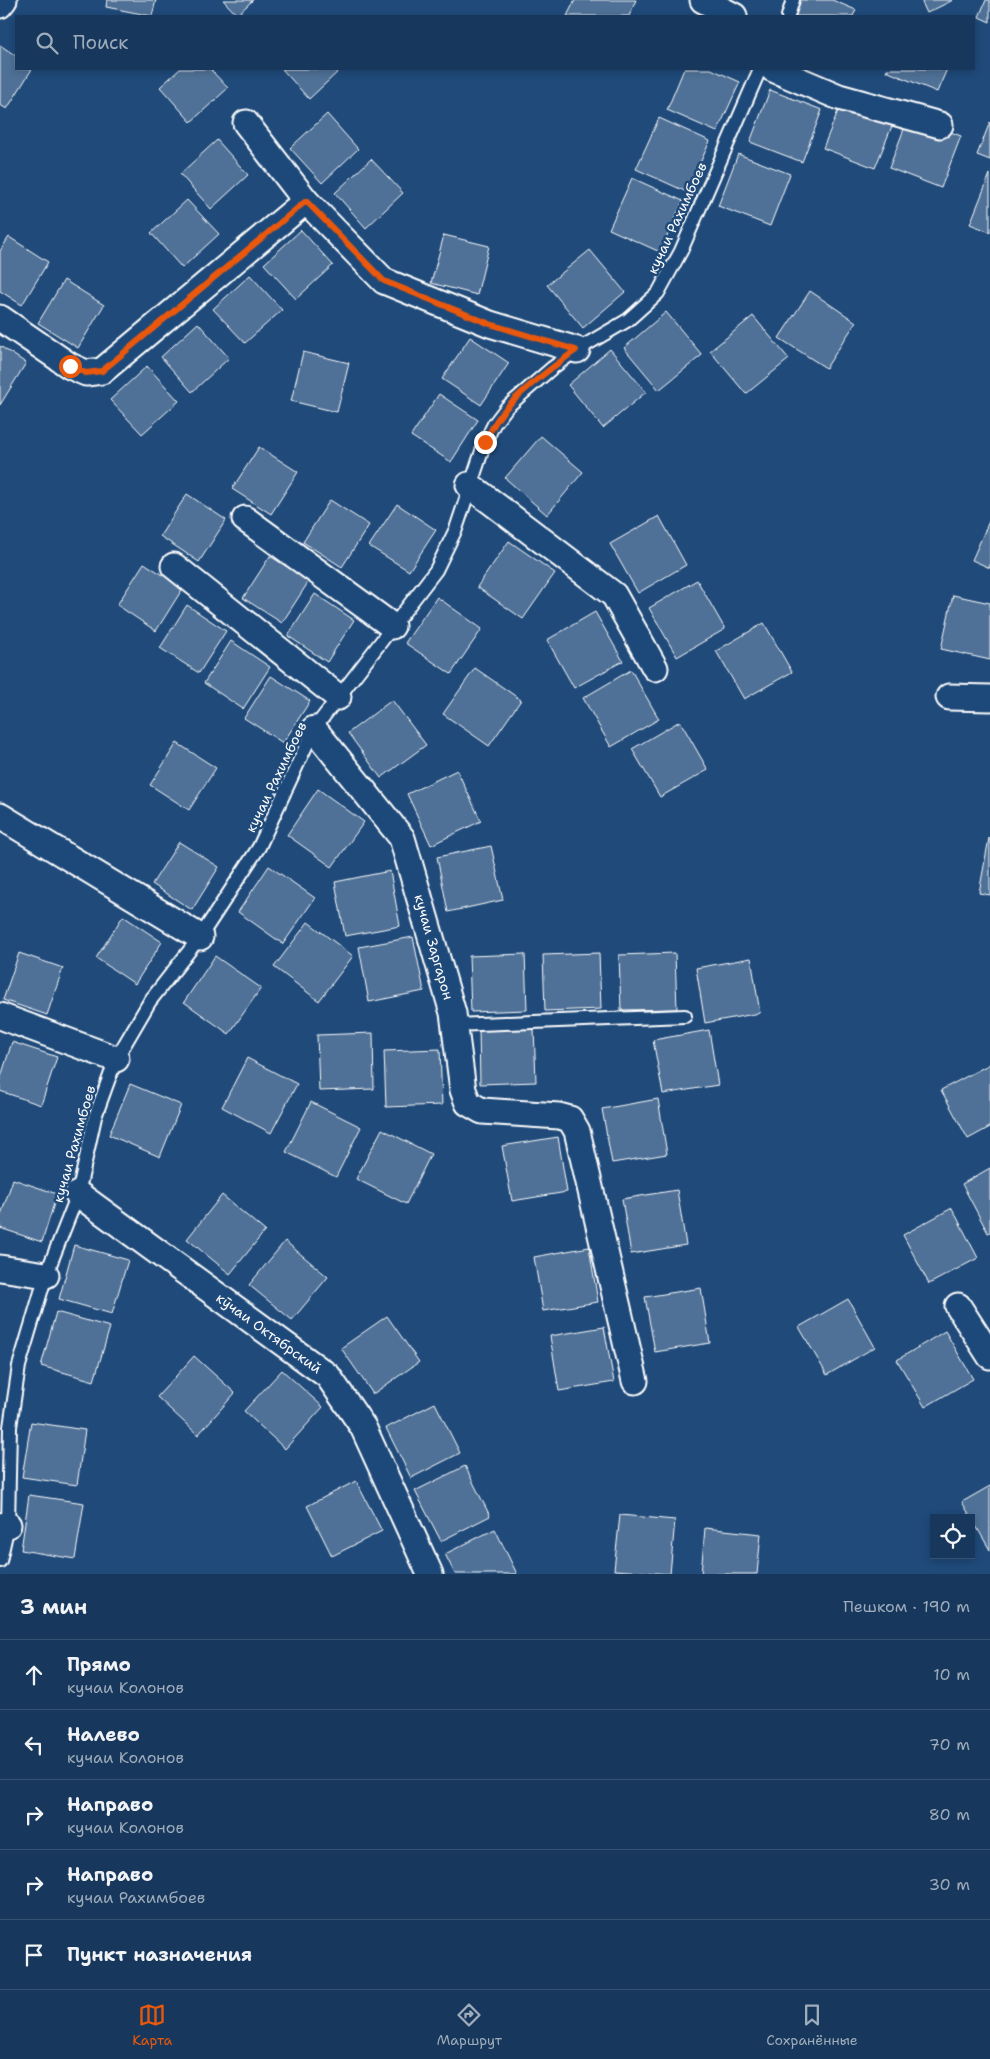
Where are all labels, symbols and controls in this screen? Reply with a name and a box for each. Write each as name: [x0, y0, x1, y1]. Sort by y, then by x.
search box: [15, 15, 975, 70]
icon: search: [33, 29, 61, 57]
text: Поиск: [73, 30, 128, 55]
street label: кучаи Рахимбоев: [643, 159, 711, 277]
route start: [59, 355, 82, 378]
route end: [474, 431, 497, 454]
street label: кучаи Рахимбоев: [241, 719, 311, 835]
street label: кучаи Заргарон: [410, 892, 458, 1002]
street label: кучаи Рахимбоев: [49, 1083, 99, 1205]
street label: кӯчаи Октябрский: [213, 1289, 325, 1377]
map controls: [930, 1514, 975, 1559]
button: locate: [930, 1514, 975, 1559]
text: 3 мин: [20, 1593, 87, 1621]
text: Пешком · 190 m: [843, 1596, 970, 1617]
text: Прямо: [67, 1652, 131, 1677]
icon: ahead: [20, 1661, 48, 1689]
text: 10 m: [933, 1664, 970, 1685]
text: кучаи Колонов: [67, 1677, 184, 1698]
text: Налево: [67, 1722, 140, 1747]
icon: left: [20, 1731, 48, 1759]
text: 70 m: [929, 1734, 970, 1755]
text: кучаи Колонов: [67, 1747, 184, 1768]
text: Направо: [67, 1792, 153, 1817]
icon: right: [20, 1801, 48, 1829]
text: 80 m: [929, 1804, 970, 1825]
text: кучаи Колонов: [67, 1817, 184, 1838]
text: Направо: [67, 1862, 153, 1887]
icon: right: [20, 1871, 48, 1899]
text: 30 m: [929, 1874, 970, 1895]
text: кучаи Рахимбоев: [67, 1887, 205, 1908]
icon: arrive: [20, 1941, 48, 1969]
text: Пункт назначения: [67, 1942, 252, 1967]
tab: Карта: [132, 2001, 172, 2049]
tab: Маршрут: [437, 2001, 502, 2049]
tab: Сохранённые: [766, 2001, 858, 2049]

